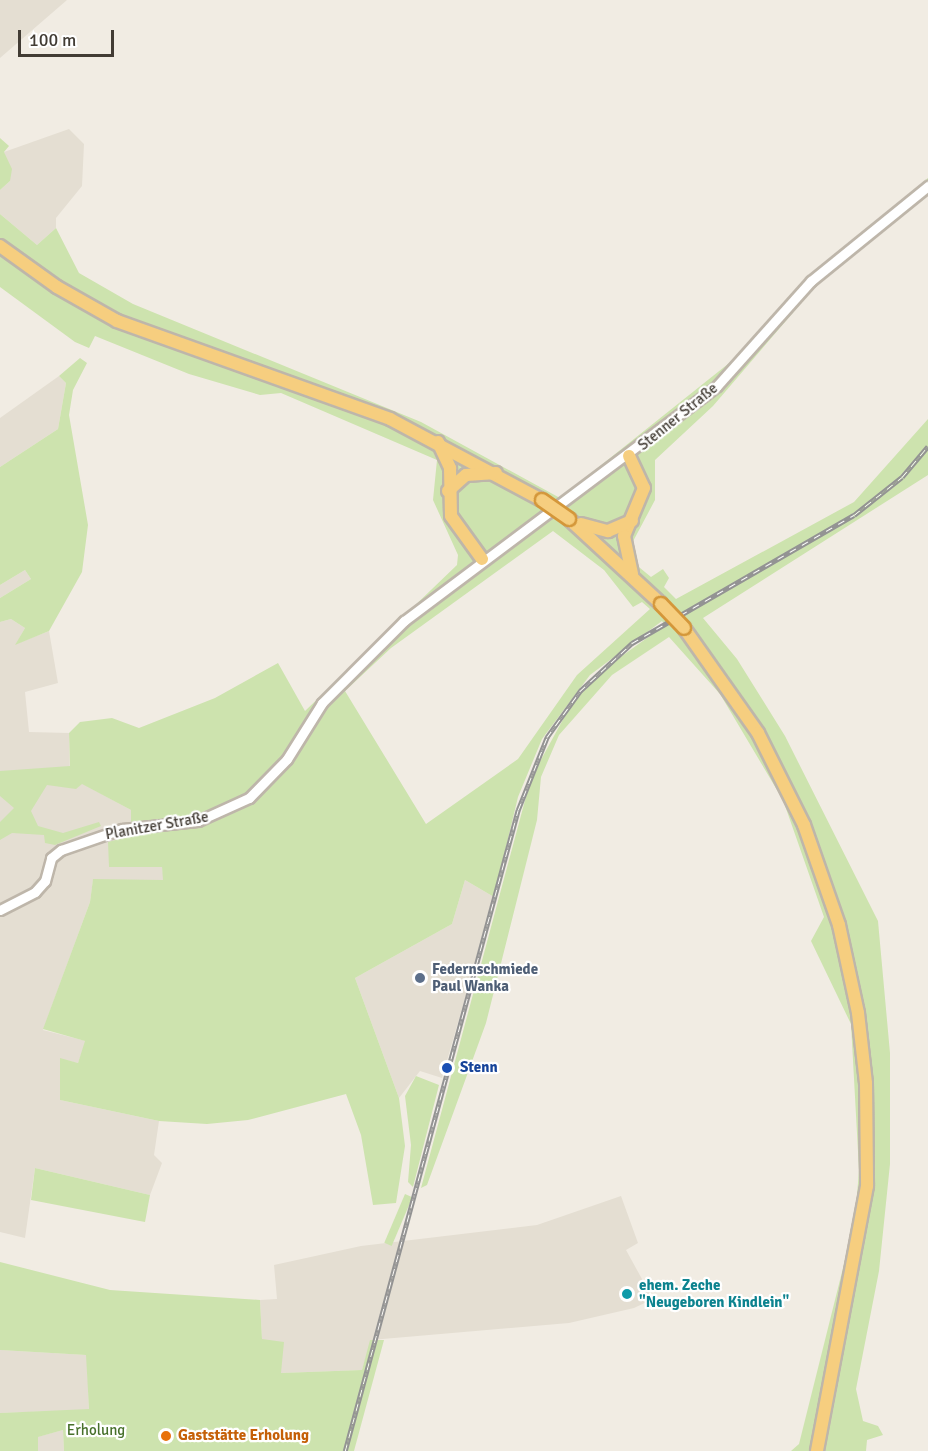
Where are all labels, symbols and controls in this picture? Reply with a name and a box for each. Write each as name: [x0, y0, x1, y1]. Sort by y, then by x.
scale bar: [21, 18, 117, 56]
text: 100 m: [29, 29, 76, 51]
street label: Stenner Straße: [635, 379, 721, 455]
street label: Planitzer Straße: [104, 808, 210, 844]
place label: Federnschmiede Paul Wanka: [432, 960, 538, 995]
marker: Federnschmiede Paul Wanka: [413, 971, 427, 985]
marker: Stenn: [438, 1059, 456, 1077]
place label: Stenn: [460, 1059, 498, 1077]
place label: ehem. Zeche "Neugeboren Kindlein": [639, 1276, 789, 1311]
marker: ehem. Zeche "Neugeboren Kindlein": [620, 1287, 634, 1301]
park label: Erholung: [67, 1422, 125, 1440]
place label: Gaststätte Erholung: [178, 1427, 309, 1445]
marker: Gaststätte Erholung: [159, 1429, 173, 1443]

